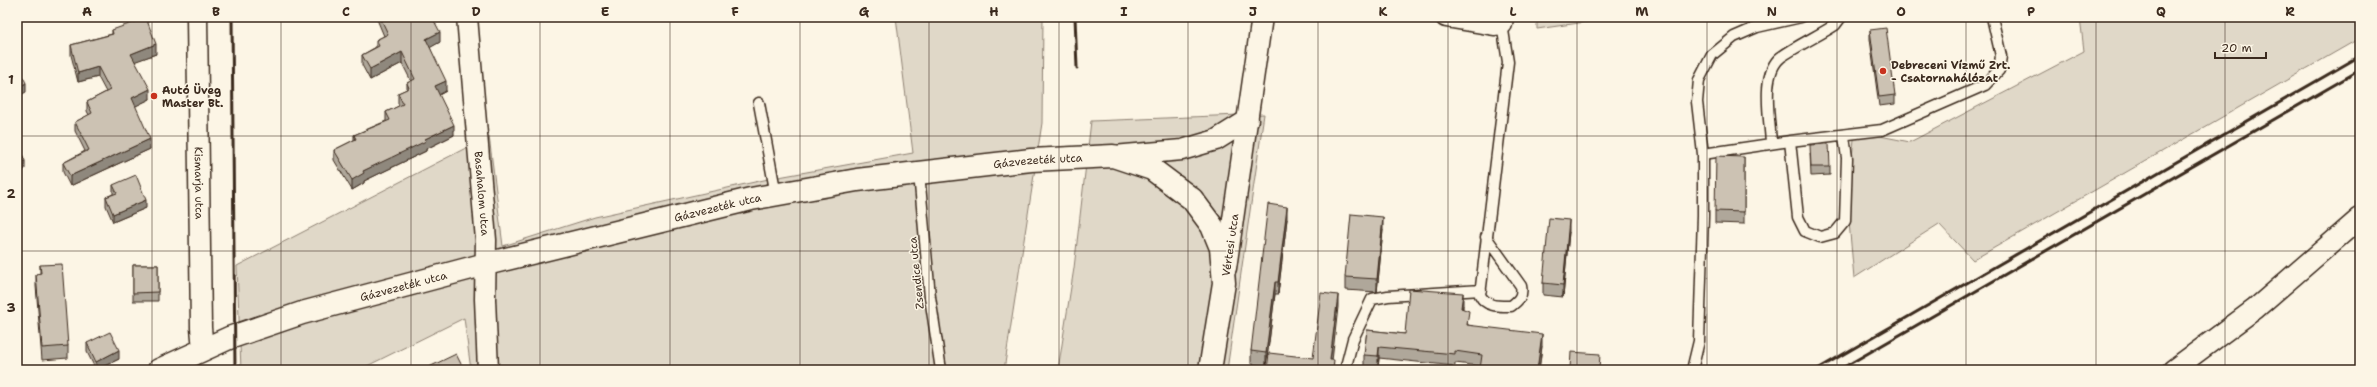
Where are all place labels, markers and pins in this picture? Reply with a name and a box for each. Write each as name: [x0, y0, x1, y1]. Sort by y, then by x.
place label: Debreceni Vízmű Zrt. - Csatornahálózat: [1891, 58, 2010, 86]
marker: Debreceni Vízmű Zrt. - Csatornahálózat: [1878, 66, 1888, 76]
place label: Autó Üveg Master Bt.: [162, 83, 223, 111]
marker: Autó Üveg Master Bt.: [149, 91, 159, 101]

